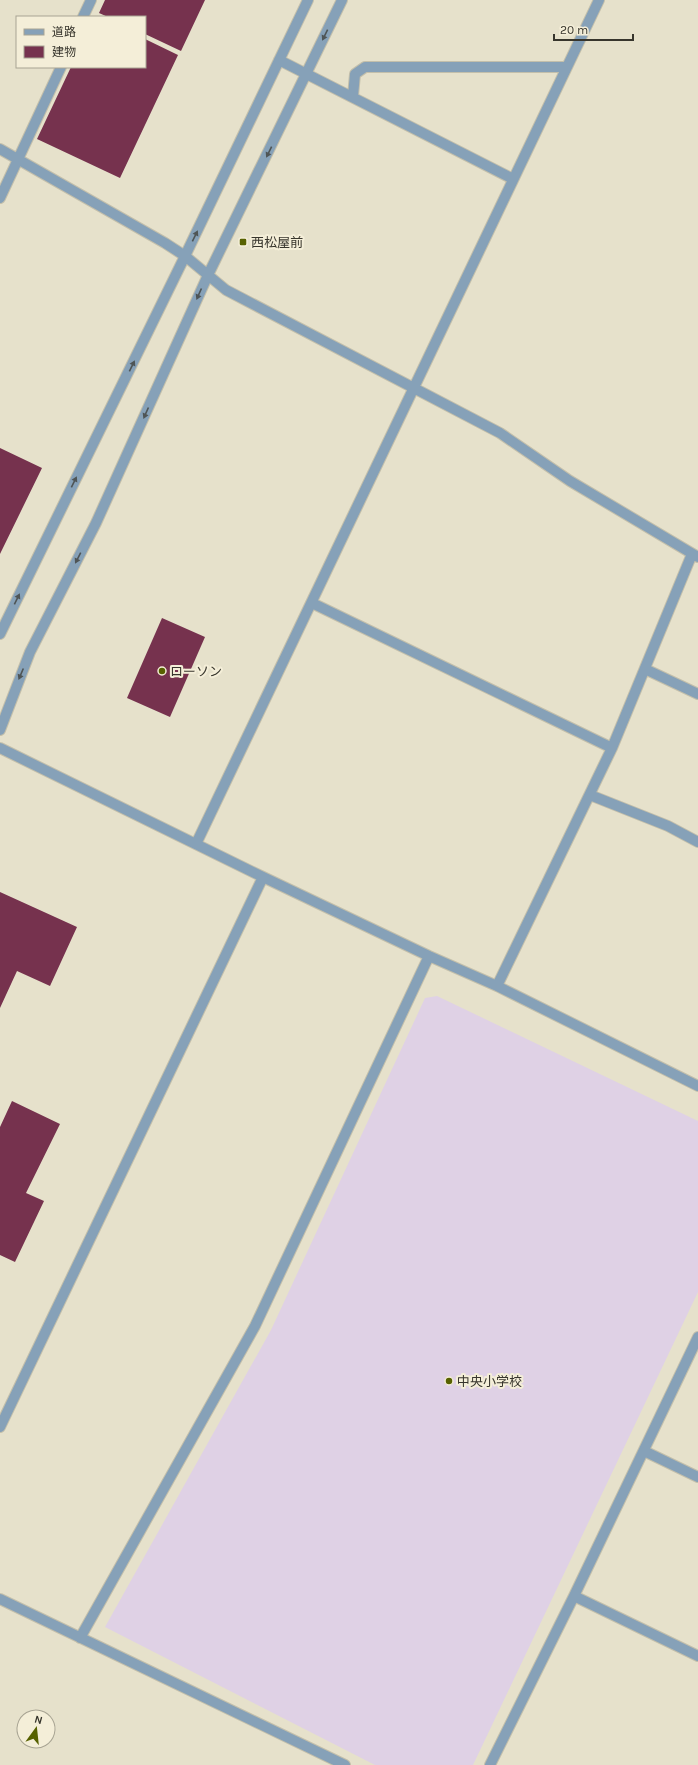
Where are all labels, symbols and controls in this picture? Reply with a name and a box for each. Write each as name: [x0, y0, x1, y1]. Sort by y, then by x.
legend: [16, 16, 146, 68]
scale bar: [554, 16, 633, 42]
text: 20 m: [560, 23, 588, 37]
text: 道路: [52, 25, 76, 39]
one-way arrow: [322, 29, 328, 41]
text: 建物: [52, 45, 76, 59]
one-way arrow: [265, 146, 272, 158]
one-way arrow: [192, 231, 198, 242]
place label: 西松屋前: [251, 235, 303, 250]
marker: 西松屋前: [238, 237, 248, 247]
one-way arrow: [196, 289, 202, 301]
one-way arrow: [129, 360, 135, 371]
one-way arrow: [143, 407, 149, 418]
one-way arrow: [71, 477, 78, 488]
one-way arrow: [75, 552, 81, 564]
one-way arrow: [14, 593, 20, 605]
place label: ローソン: [170, 664, 222, 679]
marker: ローソン: [157, 666, 167, 676]
one-way arrow: [17, 669, 23, 681]
place label: 中央小学校: [457, 1374, 522, 1389]
marker: 中央小学校: [444, 1376, 454, 1386]
north arrow: [16, 1709, 56, 1749]
text: N: [33, 1713, 44, 1727]

